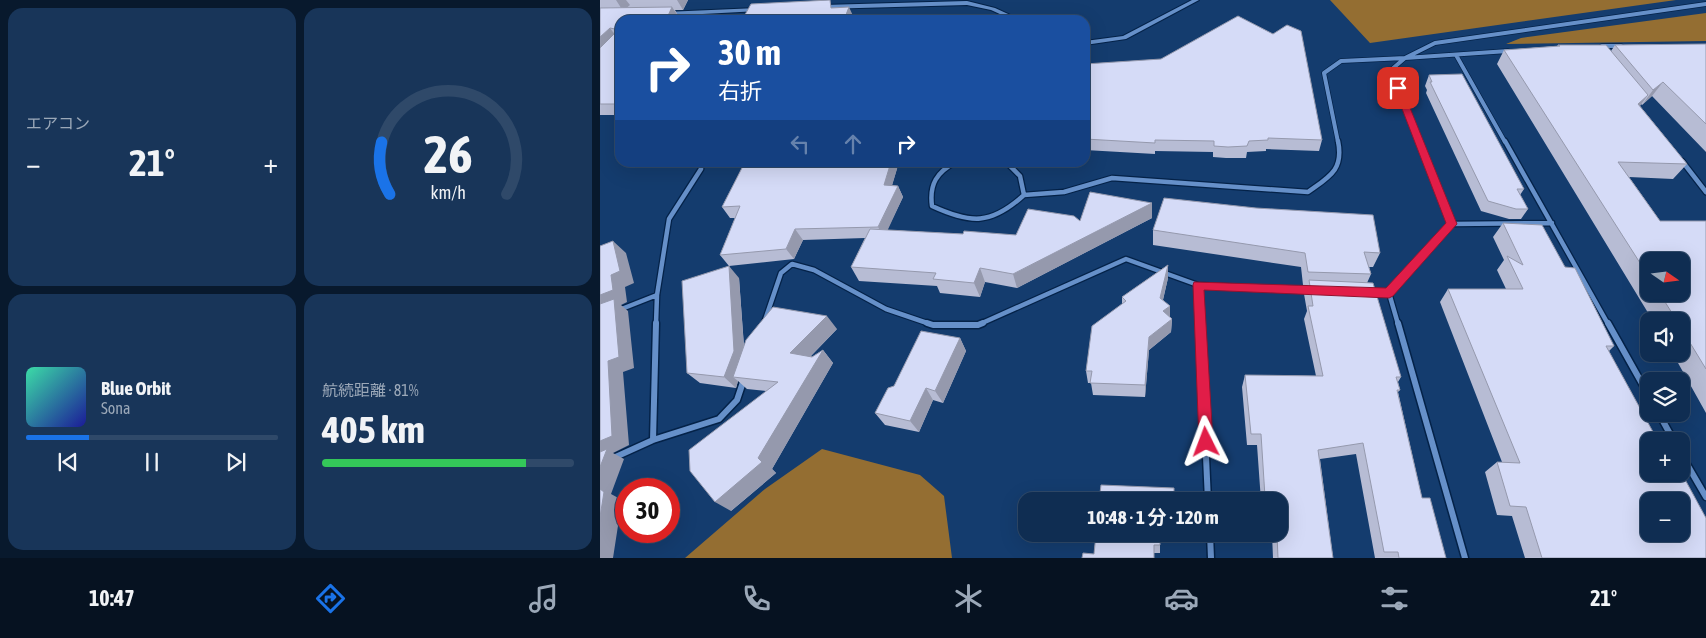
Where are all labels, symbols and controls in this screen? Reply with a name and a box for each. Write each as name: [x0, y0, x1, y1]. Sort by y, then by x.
text: 30 m: [718, 32, 781, 72]
icon: right: [635, 35, 700, 100]
pin: [1377, 67, 1419, 109]
icon: arrive: [1384, 74, 1412, 102]
text: 右折: [718, 78, 762, 104]
text: エアコン: [26, 114, 90, 132]
text: 26: [424, 124, 472, 184]
icon: left: [786, 130, 814, 158]
icon: ahead: [839, 130, 867, 158]
icon: right: [892, 130, 920, 158]
text: 21°: [129, 141, 175, 184]
text: −: [26, 147, 41, 179]
text: +: [263, 147, 278, 179]
text: km/h: [430, 182, 466, 203]
north arrow: [1640, 252, 1690, 302]
map controls: [1640, 252, 1690, 542]
button: sound: [1640, 312, 1690, 362]
button: layers: [1640, 372, 1690, 422]
text: Blue Orbit: [101, 377, 171, 399]
text: 航続距離 · 81%: [322, 381, 419, 399]
text: Sona: [101, 399, 130, 417]
text: 405 km: [322, 408, 425, 451]
position arrow: [1179, 415, 1231, 467]
button: +: [1640, 432, 1690, 482]
icon: previous: [54, 448, 82, 476]
icon: pause: [138, 448, 166, 476]
icon: next: [222, 448, 250, 476]
speed limit sign: 30: [615, 478, 680, 543]
button: −: [1640, 492, 1690, 542]
text: 10:48 · 1 分 · 120 m: [1087, 506, 1219, 528]
icon: directions: [313, 581, 348, 616]
icon: music: [526, 581, 561, 616]
icon: phone: [739, 581, 774, 616]
icon: climate: [951, 581, 986, 616]
icon: car: [1164, 581, 1199, 616]
icon: filters: [1377, 581, 1412, 616]
text: 10:47: [89, 585, 135, 611]
text: 21°: [1590, 585, 1617, 611]

